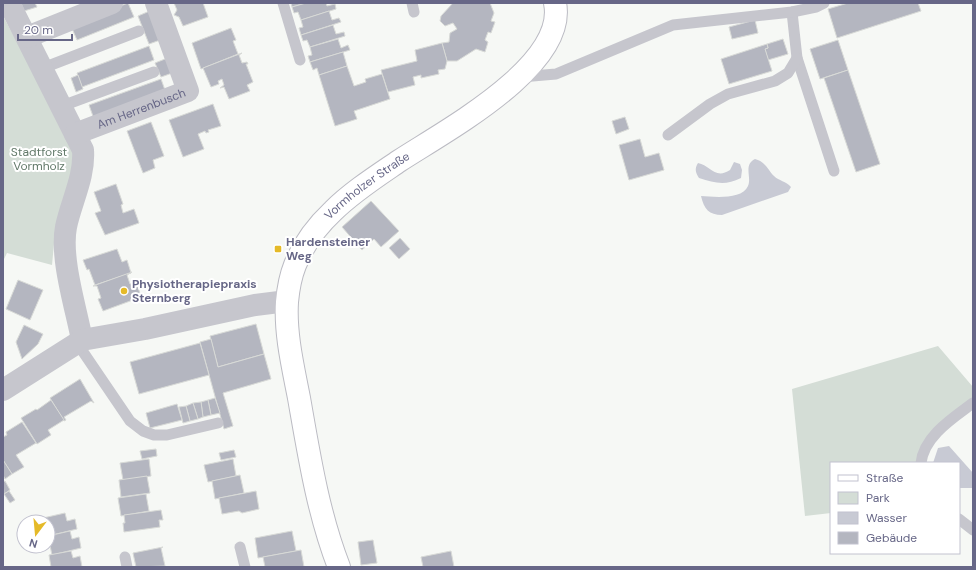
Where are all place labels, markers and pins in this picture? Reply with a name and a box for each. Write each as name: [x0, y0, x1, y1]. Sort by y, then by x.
place label: Hardensteiner Weg: [286, 234, 370, 264]
marker: Hardensteiner Weg: [273, 244, 283, 254]
place label: Physiotherapiepraxis Sternberg: [132, 276, 257, 306]
marker: Physiotherapiepraxis Sternberg: [119, 286, 129, 296]

